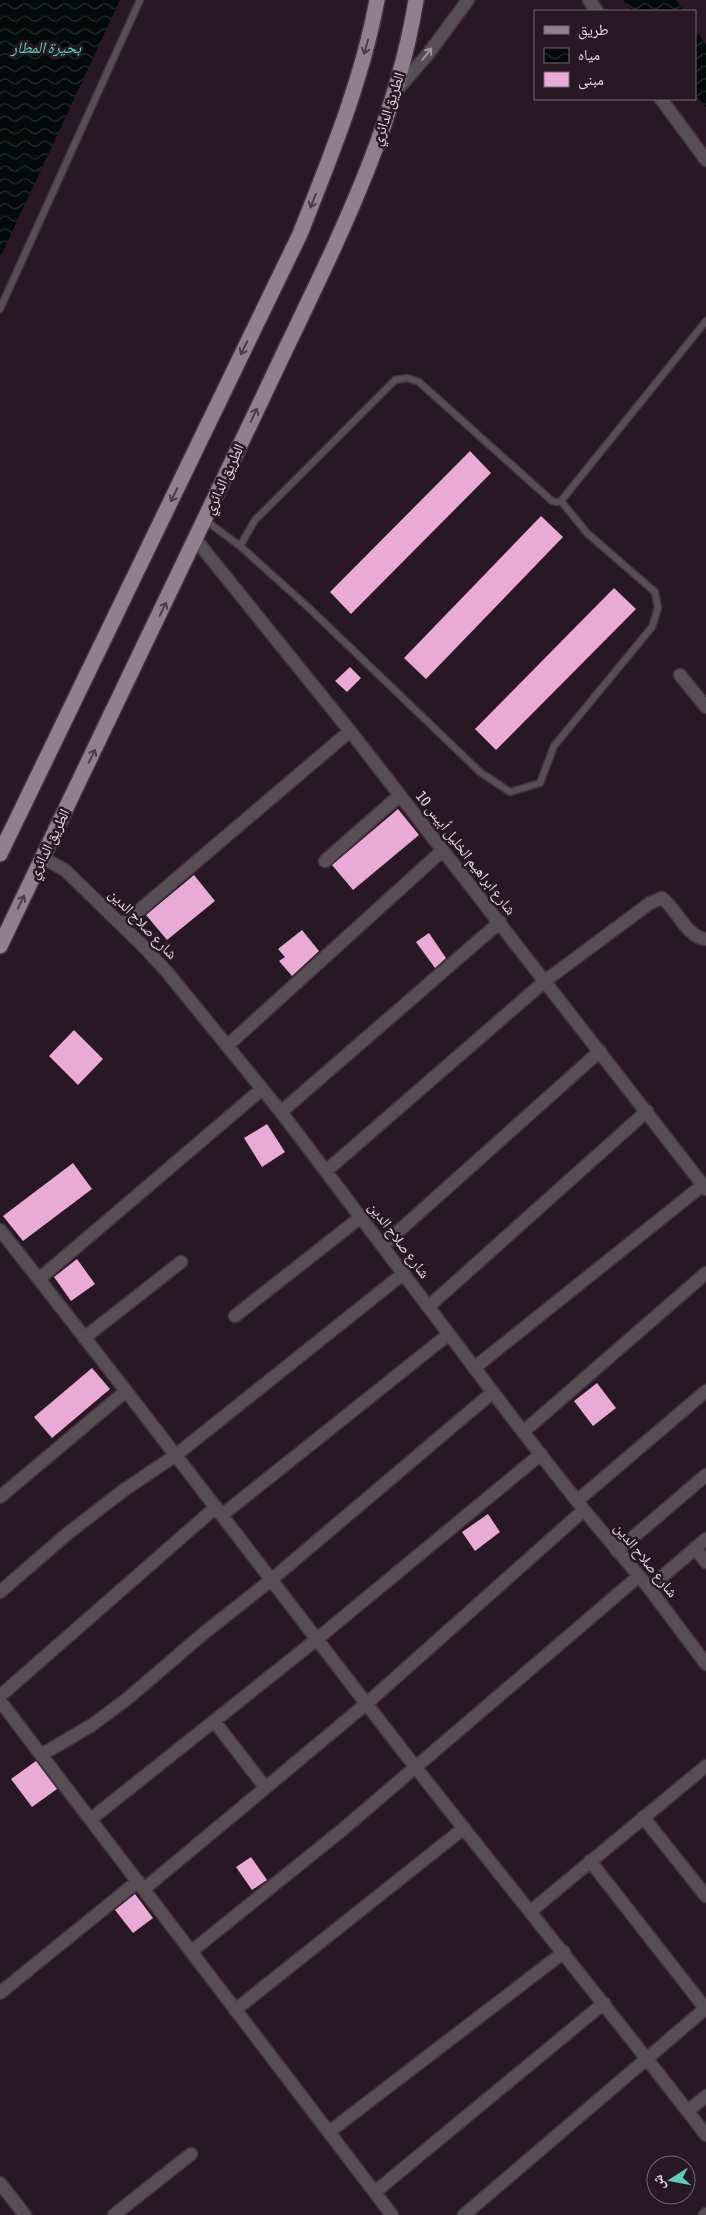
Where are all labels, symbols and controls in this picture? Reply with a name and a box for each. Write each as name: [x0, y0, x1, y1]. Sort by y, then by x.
legend: [534, 10, 696, 100]
text: طريق: [578, 21, 609, 40]
water label: بحيرة المطار: [10, 38, 82, 57]
one-way arrow: [360, 39, 370, 55]
text: مياه: [578, 46, 600, 63]
one-way arrow: [422, 48, 433, 61]
street label: الطريق الدائري: [368, 70, 411, 149]
text: مبنى: [578, 71, 604, 90]
one-way arrow: [308, 193, 317, 208]
one-way arrow: [239, 340, 249, 355]
one-way arrow: [250, 408, 259, 423]
street label: الطريق الدائري: [200, 441, 251, 518]
one-way arrow: [169, 487, 179, 502]
one-way arrow: [158, 602, 168, 617]
one-way arrow: [88, 749, 97, 764]
street label: شارع ابراهيم الخليل أبيس 10: [411, 788, 520, 919]
street label: الطريق الدائري: [24, 806, 76, 883]
street label: شارع صلاح الدين: [104, 885, 181, 964]
one-way arrow: [17, 895, 26, 910]
street label: شارع صلاح الدين: [364, 1198, 434, 1282]
street label: شارع صلاح الدين: [610, 1519, 682, 1602]
north arrow: [646, 2155, 696, 2205]
text: ش: [649, 2173, 668, 2191]

